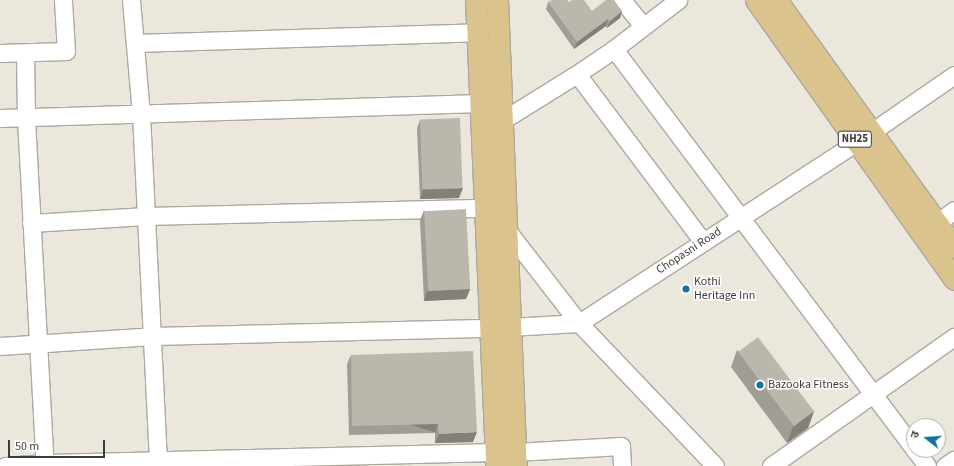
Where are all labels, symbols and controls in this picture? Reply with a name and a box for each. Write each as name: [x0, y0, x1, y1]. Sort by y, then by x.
road number: NH25: [837, 130, 873, 148]
street label: Chopasni Road: [654, 225, 724, 277]
place label: Kothi Heritage Inn: [694, 275, 755, 303]
marker: Kothi Heritage Inn: [681, 284, 691, 294]
place label: Bazooka Fitness: [768, 378, 849, 392]
marker: Bazooka Fitness: [755, 380, 765, 390]
north arrow: [906, 418, 946, 458]
text: उ: [907, 429, 923, 440]
scale bar: [10, 432, 107, 458]
text: 50 m: [15, 438, 39, 455]

